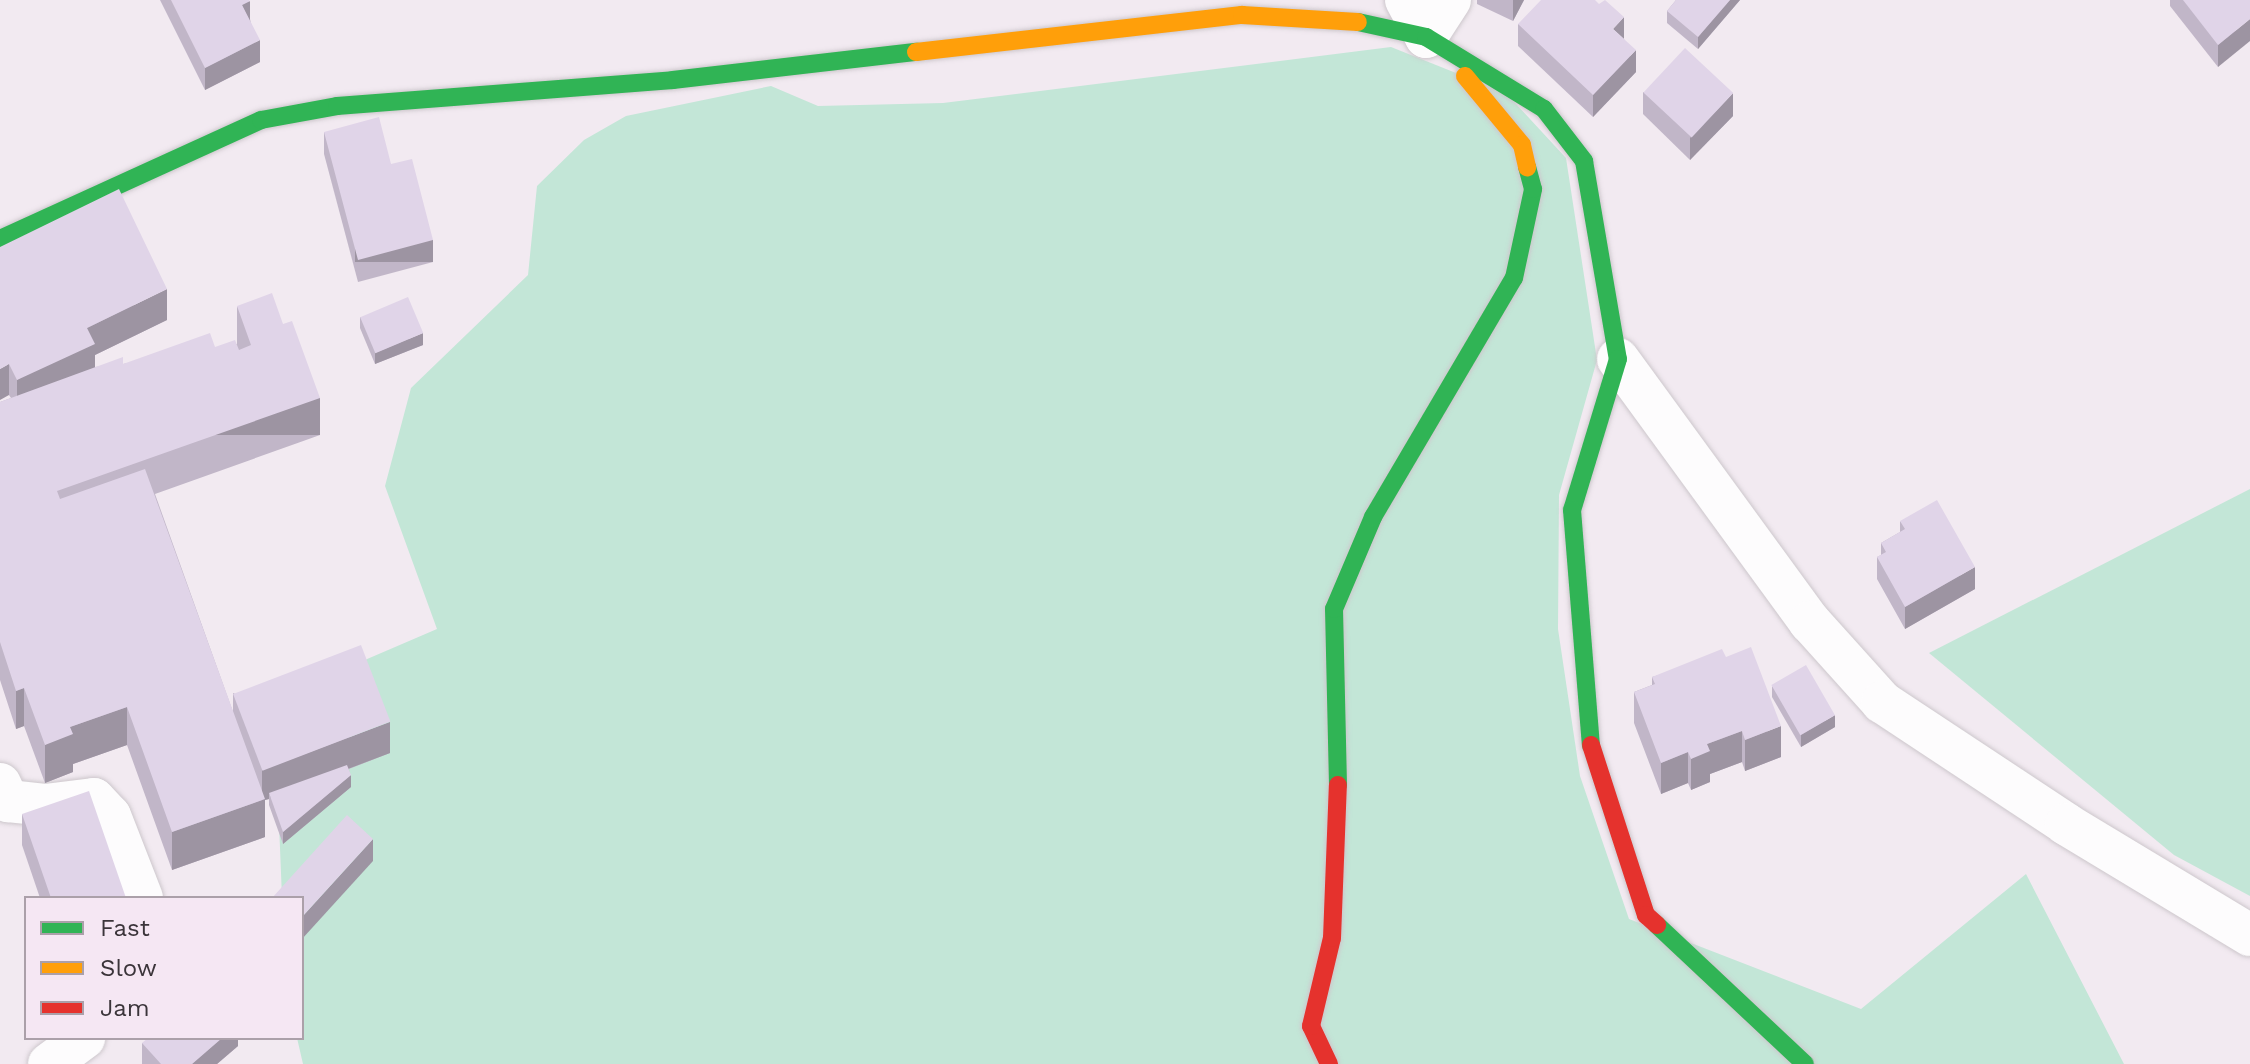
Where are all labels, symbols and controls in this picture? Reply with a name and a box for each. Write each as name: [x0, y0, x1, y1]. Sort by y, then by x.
legend: [24, 896, 304, 1040]
text: Fast: [100, 914, 150, 942]
text: Slow: [100, 954, 157, 982]
text: Jam: [100, 994, 150, 1022]

